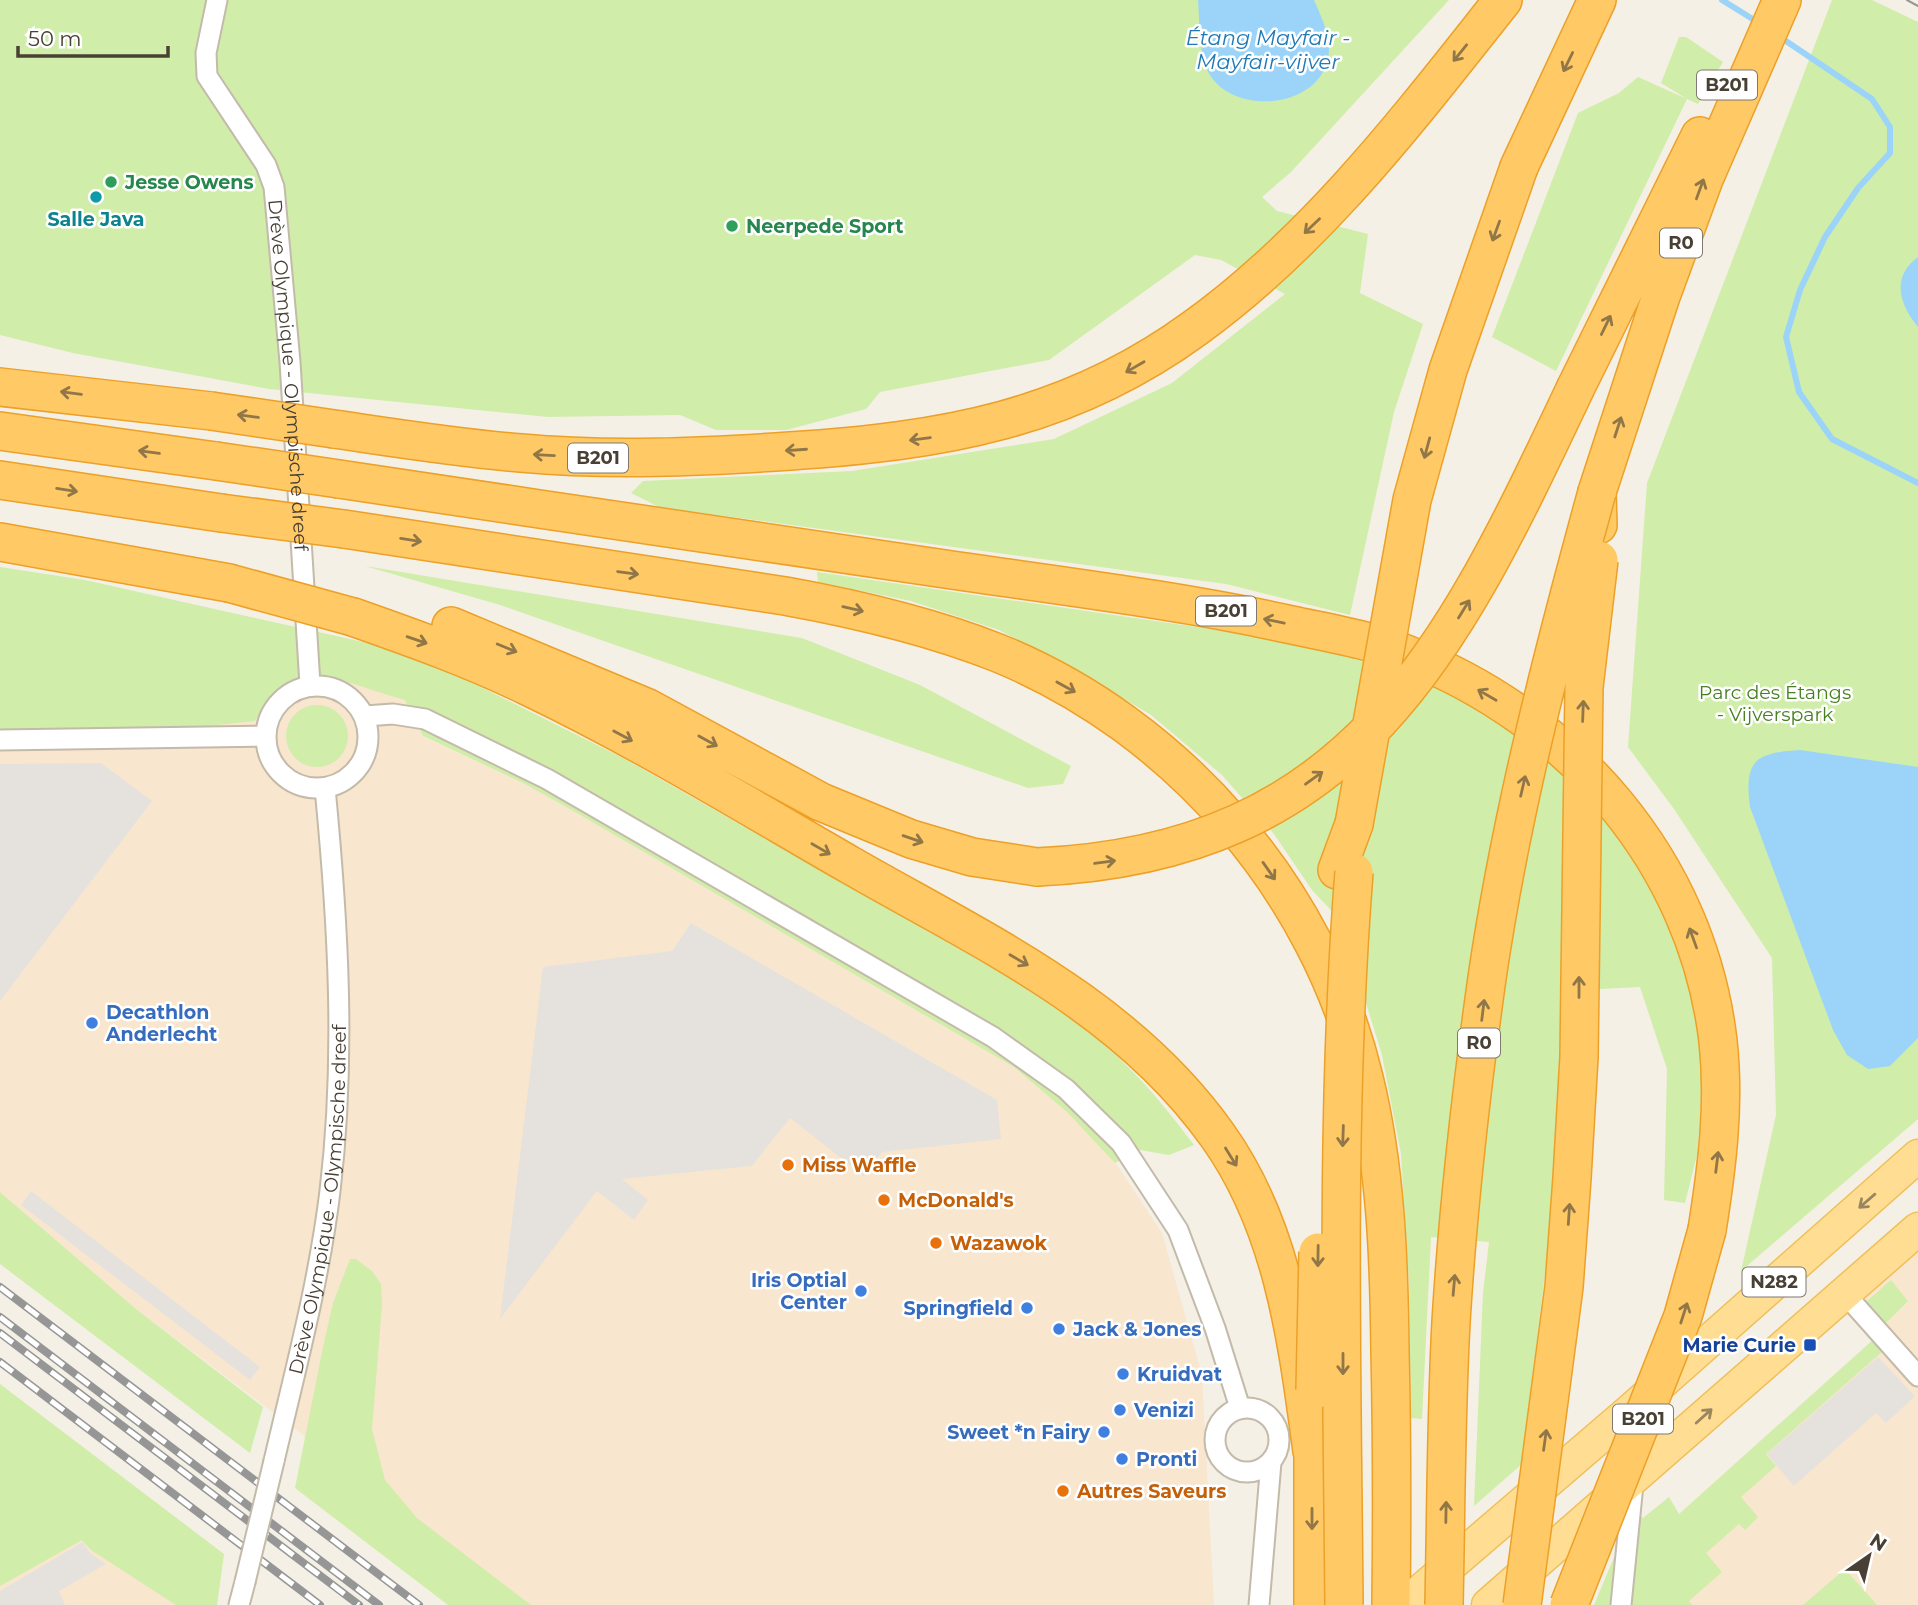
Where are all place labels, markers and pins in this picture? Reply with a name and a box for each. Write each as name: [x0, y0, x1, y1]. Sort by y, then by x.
place label: Jesse Owens: [124, 171, 254, 194]
marker: Jesse Owens: [103, 174, 119, 190]
marker: Salle Java: [88, 189, 104, 205]
place label: Salle Java: [47, 208, 145, 231]
place label: Neerpede Sport: [746, 215, 903, 238]
marker: Neerpede Sport: [724, 218, 740, 234]
place label: Decathlon Anderlecht: [105, 1001, 217, 1046]
marker: Decathlon Anderlecht: [84, 1015, 100, 1031]
place label: Miss Waffle: [802, 1154, 917, 1177]
marker: Miss Waffle: [780, 1157, 796, 1173]
place label: McDonald's: [898, 1189, 1014, 1212]
marker: McDonald's: [876, 1192, 892, 1208]
place label: Wazawok: [950, 1232, 1048, 1255]
marker: Wazawok: [928, 1235, 944, 1251]
place label: Iris Optial Center: [751, 1269, 847, 1314]
marker: Iris Optial Center: [853, 1283, 869, 1299]
place label: Springfield: [903, 1297, 1013, 1320]
marker: Springfield: [1019, 1300, 1035, 1316]
place label: Jack & Jones: [1072, 1318, 1201, 1341]
marker: Jack & Jones: [1051, 1321, 1067, 1337]
place label: Marie Curie: [1683, 1334, 1796, 1357]
marker: Marie Curie: [1802, 1337, 1818, 1353]
place label: Kruidvat: [1137, 1363, 1222, 1386]
marker: Kruidvat: [1115, 1366, 1131, 1382]
place label: Venizi: [1133, 1399, 1194, 1422]
marker: Venizi: [1112, 1402, 1128, 1418]
place label: Sweet *n Fairy: [947, 1421, 1091, 1444]
marker: Sweet *n Fairy: [1096, 1424, 1112, 1440]
place label: Pronti: [1136, 1448, 1197, 1471]
marker: Pronti: [1114, 1451, 1130, 1467]
place label: Autres Saveurs: [1076, 1480, 1226, 1503]
marker: Autres Saveurs: [1055, 1483, 1071, 1499]

